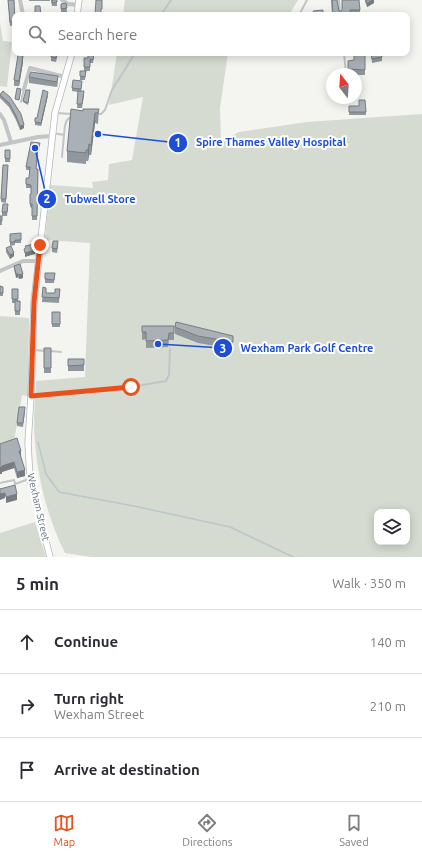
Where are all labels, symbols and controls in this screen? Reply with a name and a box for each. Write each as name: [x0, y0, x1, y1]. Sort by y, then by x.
search box: [12, 12, 410, 56]
icon: search: [26, 23, 48, 45]
text: Search here: [58, 26, 137, 43]
north arrow: [326, 68, 362, 104]
callout: Spire Thames Valley Hospital: [168, 131, 354, 154]
text: 1: [175, 136, 181, 149]
text: Spire Thames Valley Hospital: [196, 136, 347, 148]
callout: Tubwell Store: [37, 188, 144, 211]
text: 2: [44, 192, 51, 205]
text: Tubwell Store: [64, 193, 136, 205]
route end: [31, 236, 49, 254]
callout: Wexham Park Golf Centre: [213, 337, 382, 360]
text: 3: [220, 342, 226, 355]
text: Wexham Park Golf Centre: [241, 342, 373, 354]
route start: [122, 378, 140, 396]
street label: Wexham Street: [25, 472, 52, 542]
map controls: [374, 509, 410, 545]
button: layers: [374, 509, 410, 545]
text: 5 min: [16, 574, 59, 593]
text: Walk · 350 m: [332, 576, 406, 590]
icon: ahead: [16, 631, 38, 653]
text: Continue: [54, 633, 118, 650]
text: 140 m: [370, 635, 406, 649]
text: Turn right: [54, 690, 124, 707]
icon: right: [16, 695, 38, 717]
text: 210 m: [370, 699, 406, 713]
text: Wexham Street: [54, 707, 144, 721]
icon: arrive: [16, 759, 38, 781]
text: Arrive at destination: [54, 761, 200, 778]
tab: Map: [53, 812, 75, 848]
tab: Directions: [182, 812, 233, 848]
tab: Saved: [339, 812, 369, 848]

